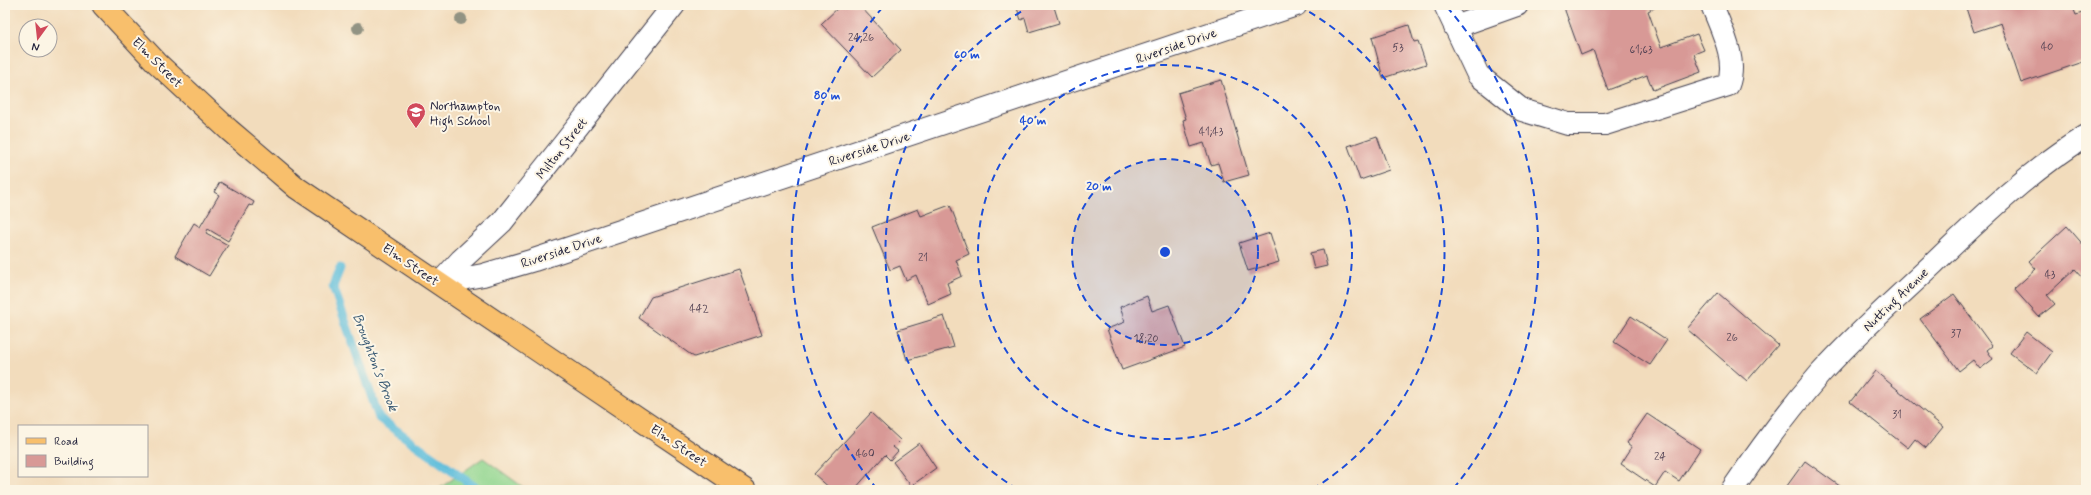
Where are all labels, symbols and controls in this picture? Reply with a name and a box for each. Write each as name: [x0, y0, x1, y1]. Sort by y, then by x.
north arrow: [18, 18, 58, 58]
street label: Riverside Drive: [1134, 25, 1219, 68]
house number: 24;26: [848, 31, 874, 45]
street label: Elm Street: [128, 34, 186, 92]
text: N: [30, 39, 41, 54]
house number: 40: [2041, 40, 2053, 54]
house number: 53: [1392, 41, 1404, 55]
house number: 61;63: [1629, 43, 1653, 57]
text: 60 m: [954, 47, 980, 63]
text: 80 m: [814, 88, 841, 104]
place label: Northampton High School: [430, 98, 500, 132]
school or university icon: Northampton High School: [405, 101, 427, 129]
text: 40 m: [1020, 113, 1047, 129]
street label: Milton Street: [533, 115, 592, 183]
house number: 41;43: [1199, 125, 1224, 139]
street label: Riverside Drive: [827, 128, 912, 171]
text: 20 m: [1086, 179, 1112, 195]
street label: Riverside Drive: [519, 230, 604, 273]
street label: Elm Street: [379, 240, 442, 290]
centre of rings: [1158, 245, 1172, 259]
house number: 21: [918, 251, 928, 265]
street label: Nutting Avenue: [1860, 264, 1934, 337]
house number: 43: [2044, 268, 2056, 282]
house number: 442: [689, 302, 709, 316]
water label: Broughton's Brook: [347, 311, 402, 415]
house number: 37: [1951, 327, 1962, 341]
house number: 26: [1726, 331, 1738, 345]
house number: 18;20: [1133, 332, 1159, 346]
house number: 31: [1892, 408, 1902, 422]
street label: Elm Street: [647, 421, 710, 471]
legend: [18, 425, 148, 477]
text: Road: [54, 434, 78, 450]
house number: 460: [855, 447, 875, 461]
house number: 24: [1654, 450, 1666, 464]
text: Building: [54, 454, 94, 471]

